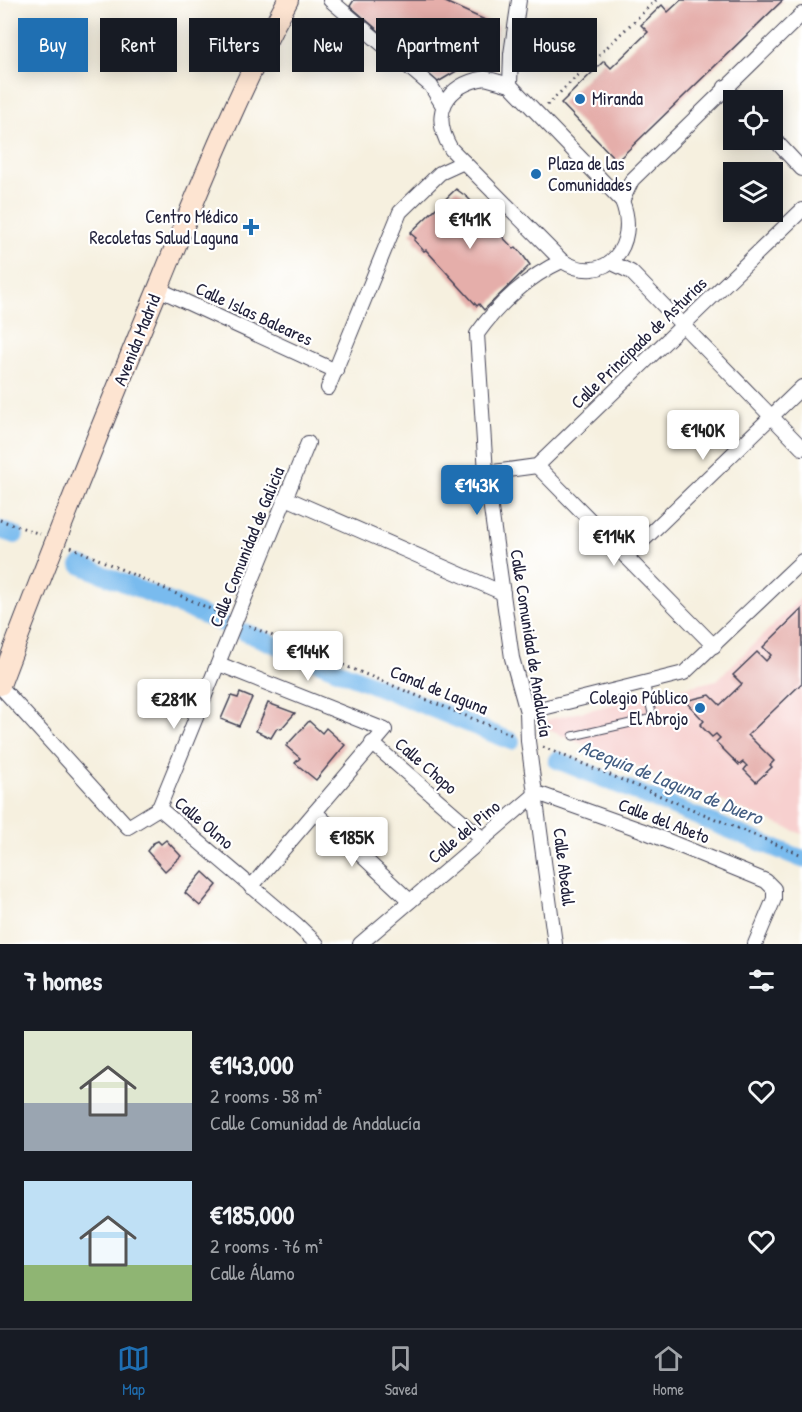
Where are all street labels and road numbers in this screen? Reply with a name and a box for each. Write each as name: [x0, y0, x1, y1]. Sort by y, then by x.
street label: Calle Principado de Asturias: [565, 271, 712, 414]
street label: Calle Islas Baleares: [192, 276, 317, 352]
street label: Avenida Madrid: [107, 290, 166, 389]
street label: Calle Comunidad de Galicia: [203, 463, 290, 631]
street label: Calle Comunidad de Andalucía: [504, 547, 559, 738]
street label: Canal de Laguna: [387, 659, 492, 721]
street label: Calle Chopo: [390, 731, 463, 800]
street label: Calle Olmo: [169, 790, 239, 855]
street label: Calle del Abeto: [615, 792, 713, 849]
street label: Calle del Pino: [422, 794, 505, 869]
street label: Calle Abedul: [547, 827, 582, 908]

